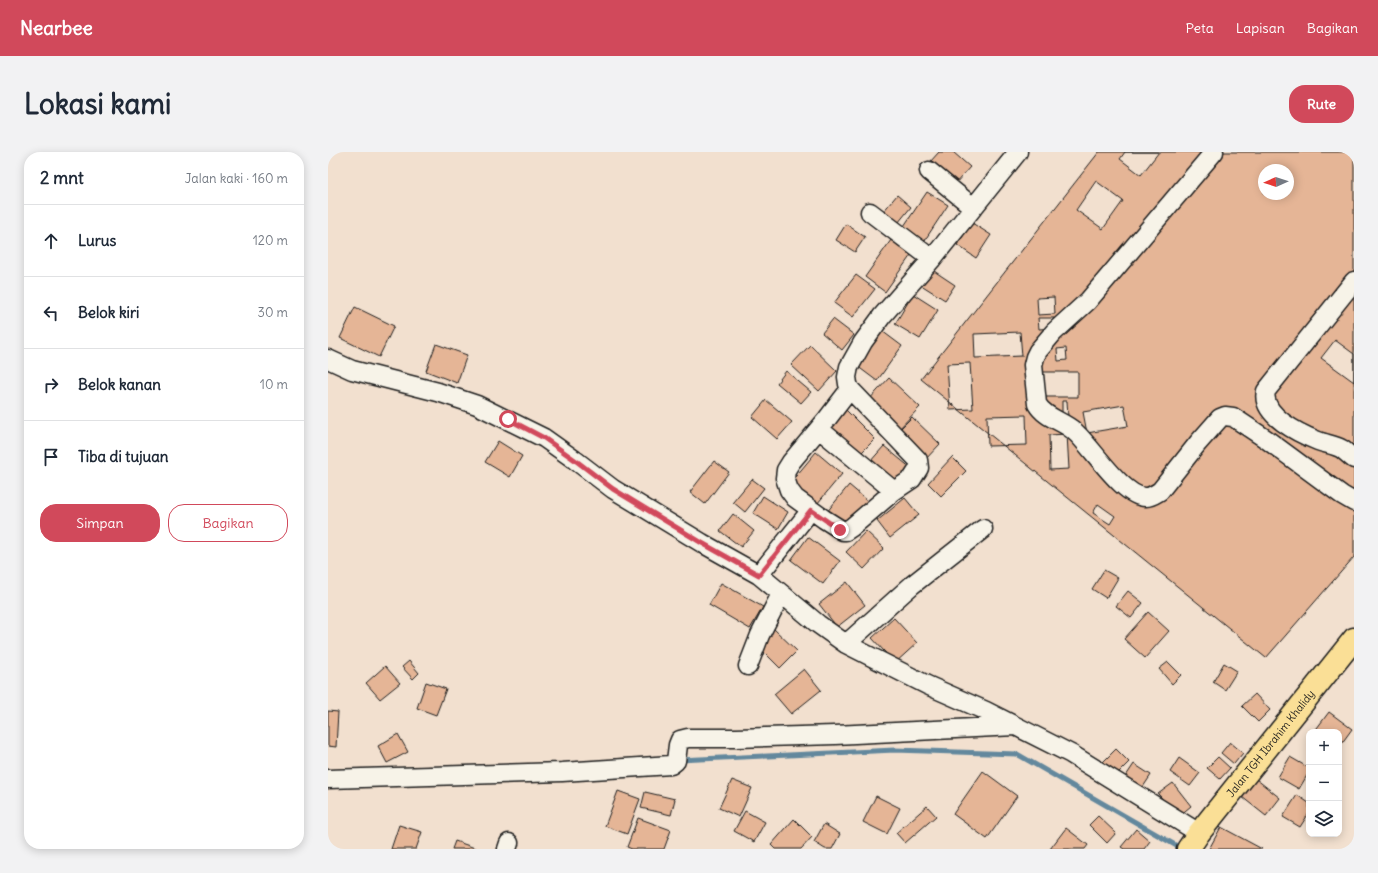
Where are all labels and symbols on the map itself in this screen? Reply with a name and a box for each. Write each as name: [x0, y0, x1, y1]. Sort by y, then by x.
north arrow: [1258, 164, 1294, 200]
route start: [499, 410, 517, 428]
route end: [831, 521, 849, 539]
street label: Jalan TGH Ibrahim Khalidy: [1223, 687, 1318, 800]

